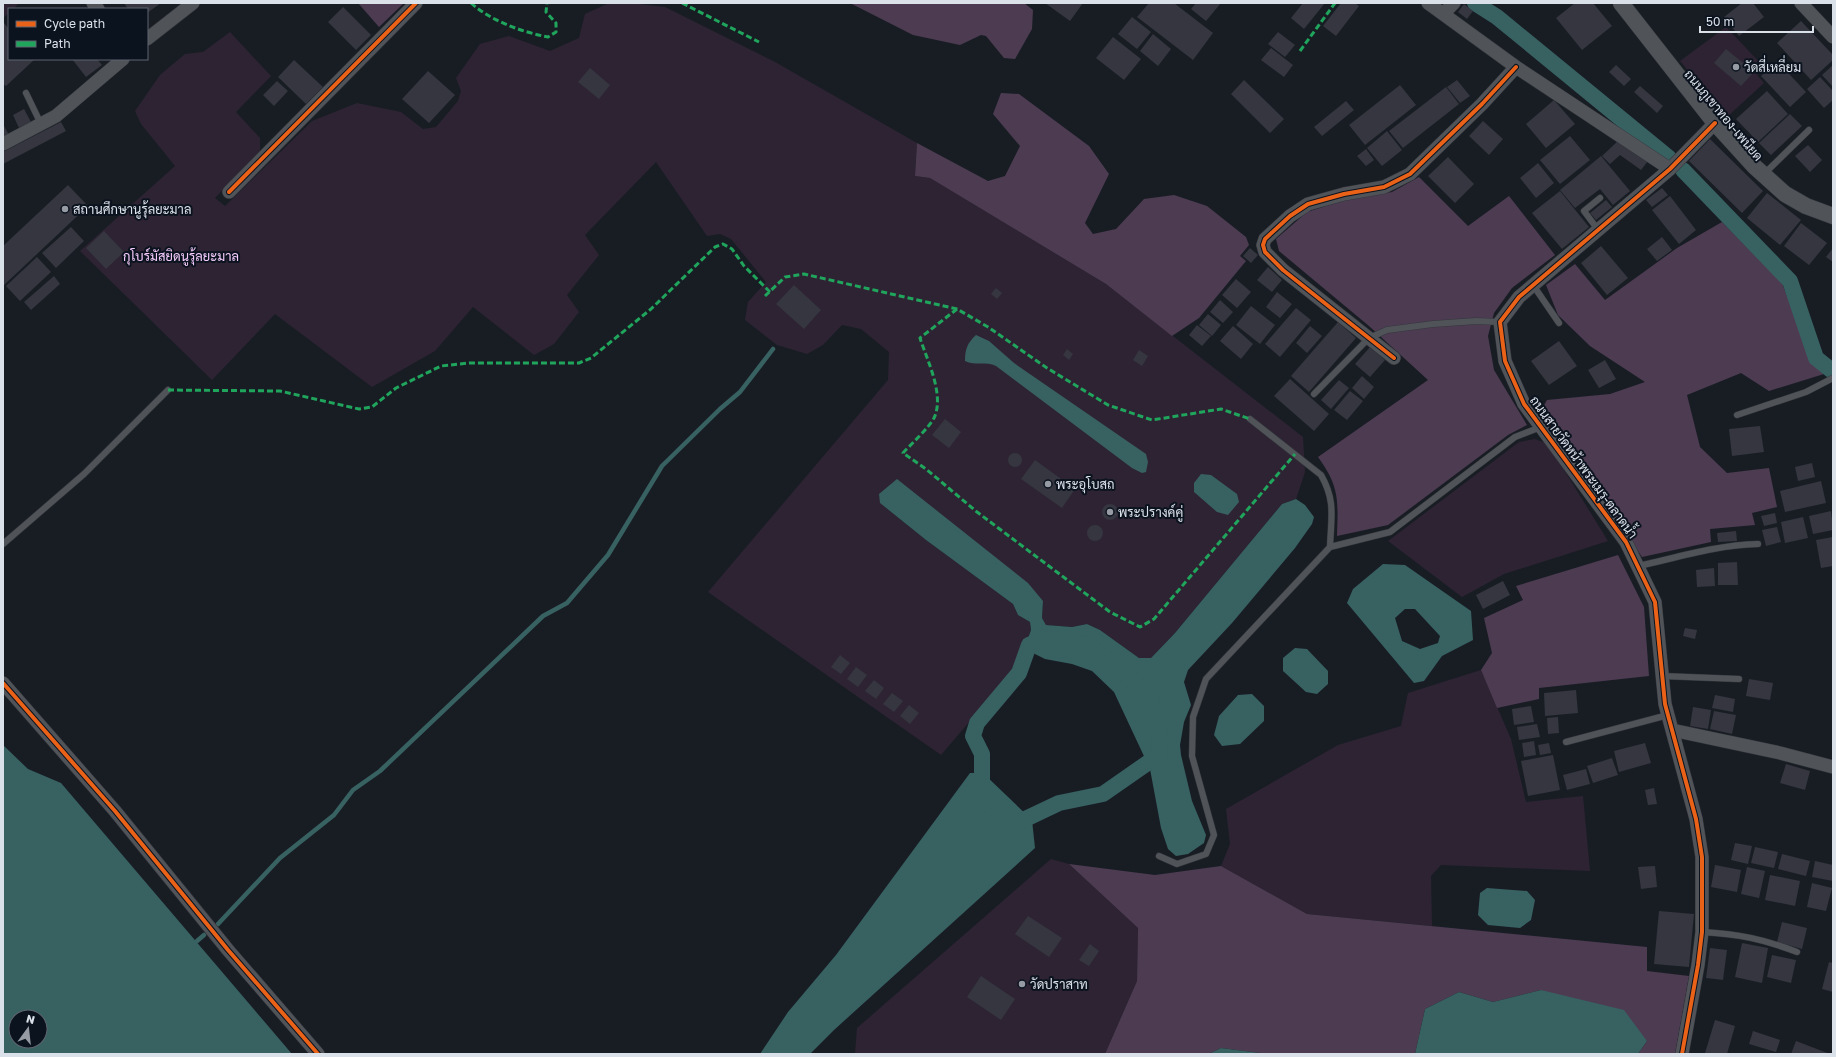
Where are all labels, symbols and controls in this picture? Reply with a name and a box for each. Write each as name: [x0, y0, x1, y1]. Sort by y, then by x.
legend: [8, 8, 148, 60]
scale bar: [1700, 8, 1813, 34]
text: 50 m: [1706, 14, 1734, 29]
text: Cycle path: [44, 16, 105, 31]
text: Path: [44, 36, 71, 51]
place label: วัดสี่เหลี่ยม: [1744, 55, 1801, 75]
marker: วัดสี่เหลี่ยม: [1731, 62, 1741, 72]
street label: ถนนภูเขาทอง-เพนียด: [1680, 66, 1768, 165]
place label: สถานศึกษานูรุ้ลยะมาล: [73, 200, 191, 219]
marker: สถานศึกษานูรุ้ลยะมาล: [60, 204, 70, 214]
park label: กุโบร์มัสยิดนูรุ้ลยะมาล: [123, 247, 239, 266]
street label: ถนนสายวัดหน้าพระเมรุ-ตลาดน้ำ: [1525, 390, 1644, 543]
place label: พระอุโบสถ: [1056, 476, 1115, 494]
marker: พระอุโบสถ: [1043, 479, 1053, 489]
place label: พระปรางค์คู่: [1118, 503, 1183, 522]
marker: พระปรางค์คู่: [1105, 507, 1115, 517]
place label: วัดปราสาท: [1030, 976, 1088, 992]
marker: วัดปราสาท: [1017, 979, 1027, 989]
north arrow: [8, 1009, 48, 1049]
text: N: [25, 1011, 36, 1026]

